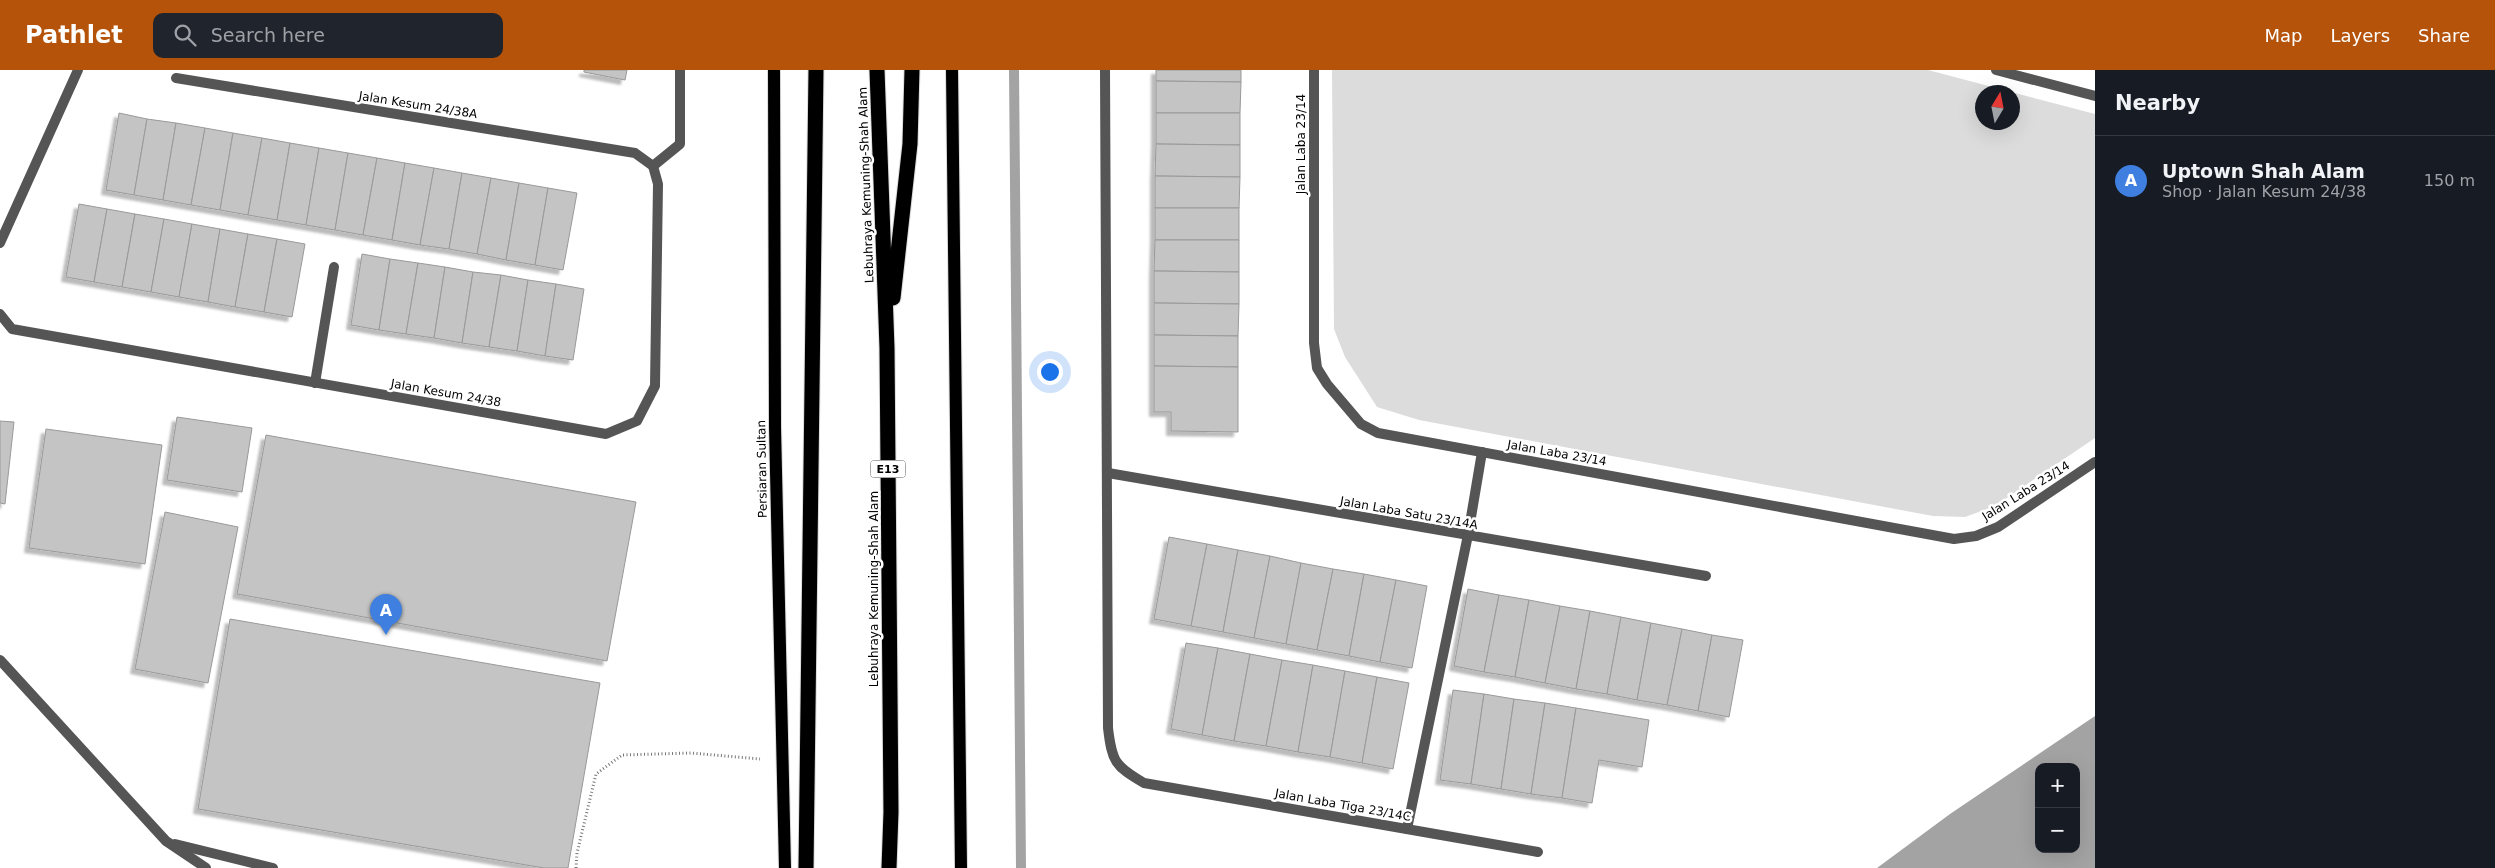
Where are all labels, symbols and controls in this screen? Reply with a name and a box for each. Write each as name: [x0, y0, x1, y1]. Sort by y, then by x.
search box: [153, 13, 503, 58]
text: Pathlet: [25, 21, 123, 49]
icon: search: [171, 21, 199, 49]
text: Search here: [211, 24, 325, 46]
text: Map: [2264, 25, 2302, 46]
text: Layers: [2330, 25, 2390, 46]
text: Share: [2418, 25, 2470, 46]
north arrow: [1975, 85, 2020, 130]
street label: Lebuhraya Kemuning-Shah Alam: [856, 87, 876, 283]
street label: Jalan Kesum 24/38A: [357, 89, 479, 121]
text: Nearby: [2115, 91, 2200, 115]
street label: Jalan Laba 23/14: [1294, 94, 1308, 195]
text: Uptown Shah Alam: [2162, 160, 2365, 182]
text: A: [2125, 171, 2137, 190]
text: 150 m: [2424, 171, 2475, 190]
text: Shop · Jalan Kesum 24/38: [2162, 182, 2366, 201]
your location: [1037, 359, 1063, 385]
street label: Jalan Kesum 24/38: [389, 376, 502, 410]
street label: Persiaran Sultan: [754, 420, 770, 518]
street label: Jalan Laba 23/14: [1505, 437, 1608, 469]
street label: Jalan Laba 23/14: [1979, 458, 2072, 524]
road number: E13: [870, 460, 906, 478]
street label: Lebuhraya Kemuning-Shah Alam: [867, 491, 881, 687]
street label: Jalan Laba Satu 23/14A: [1338, 494, 1480, 532]
pin: A: [370, 594, 402, 635]
map controls: [2035, 763, 2080, 853]
button: +: [2035, 763, 2080, 808]
street label: Jalan Laba Tiga 23/14C: [1273, 786, 1412, 824]
button: −: [2035, 808, 2080, 853]

